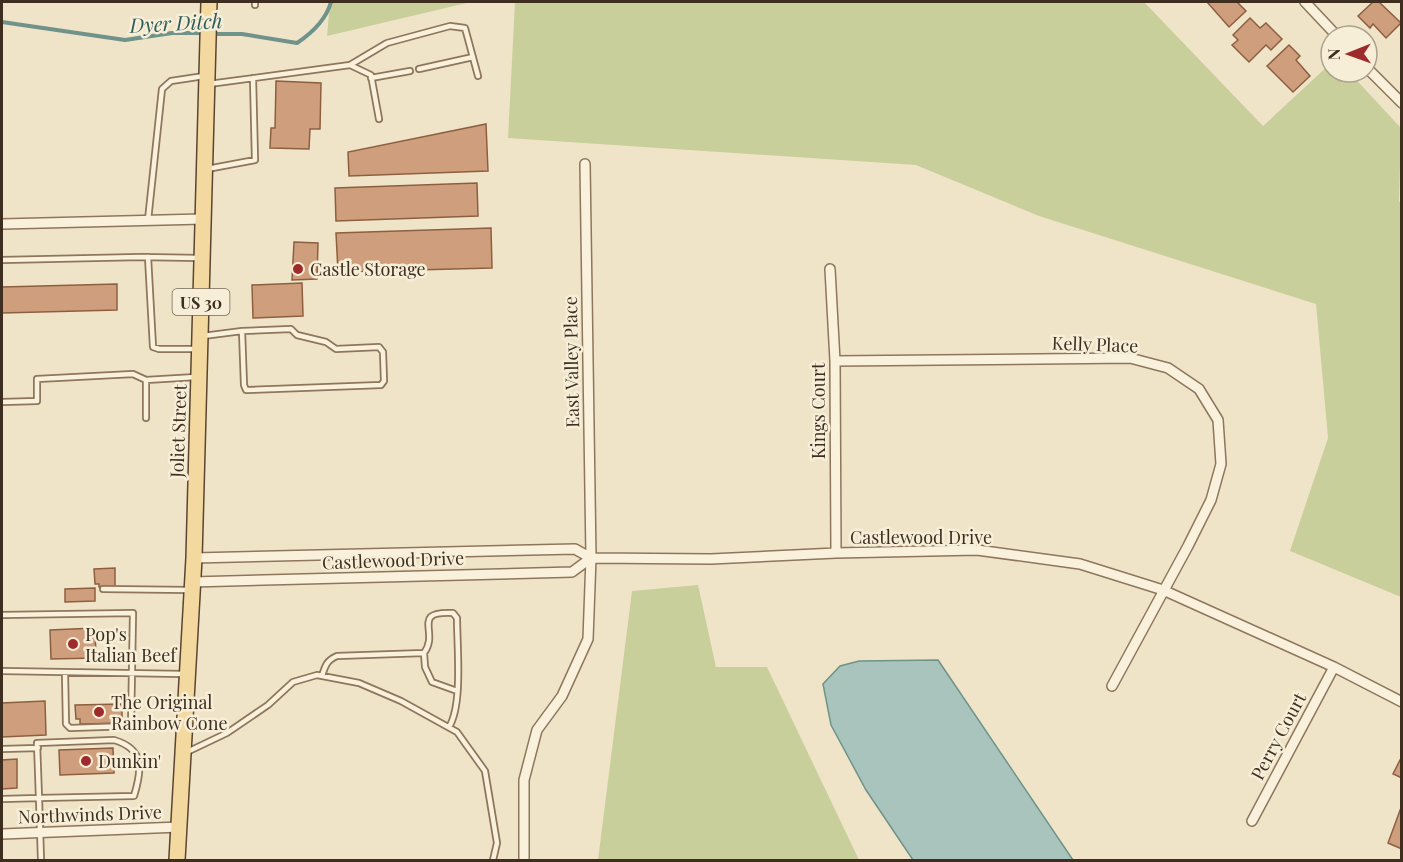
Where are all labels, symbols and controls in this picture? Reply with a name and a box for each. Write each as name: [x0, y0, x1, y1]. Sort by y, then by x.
water label: Dyer Ditch: [128, 6, 223, 38]
north arrow: [1319, 24, 1379, 84]
text: N: [1323, 48, 1344, 60]
place label: Castle Storage: [310, 257, 426, 281]
marker: Castle Storage: [291, 262, 305, 276]
road number: US 30: [172, 289, 230, 315]
street label: East Valley Place: [558, 296, 584, 428]
street label: Kelly Place: [1051, 330, 1139, 358]
street label: Kings Court: [806, 362, 830, 459]
street label: Joliet Street: [164, 383, 192, 479]
street label: Castlewood Drive: [850, 525, 992, 549]
street label: Castlewood Drive: [322, 546, 464, 574]
place label: Pop's Italian Beef: [85, 622, 178, 667]
marker: Pop's Italian Beef: [66, 637, 80, 651]
street label: Perry Court: [1245, 688, 1311, 784]
place label: The Original Rainbow Cone: [111, 690, 228, 735]
marker: The Original Rainbow Cone: [92, 705, 106, 719]
place label: Dunkin': [98, 749, 161, 773]
marker: Dunkin': [79, 754, 93, 768]
street label: Northwinds Drive: [18, 799, 162, 829]

